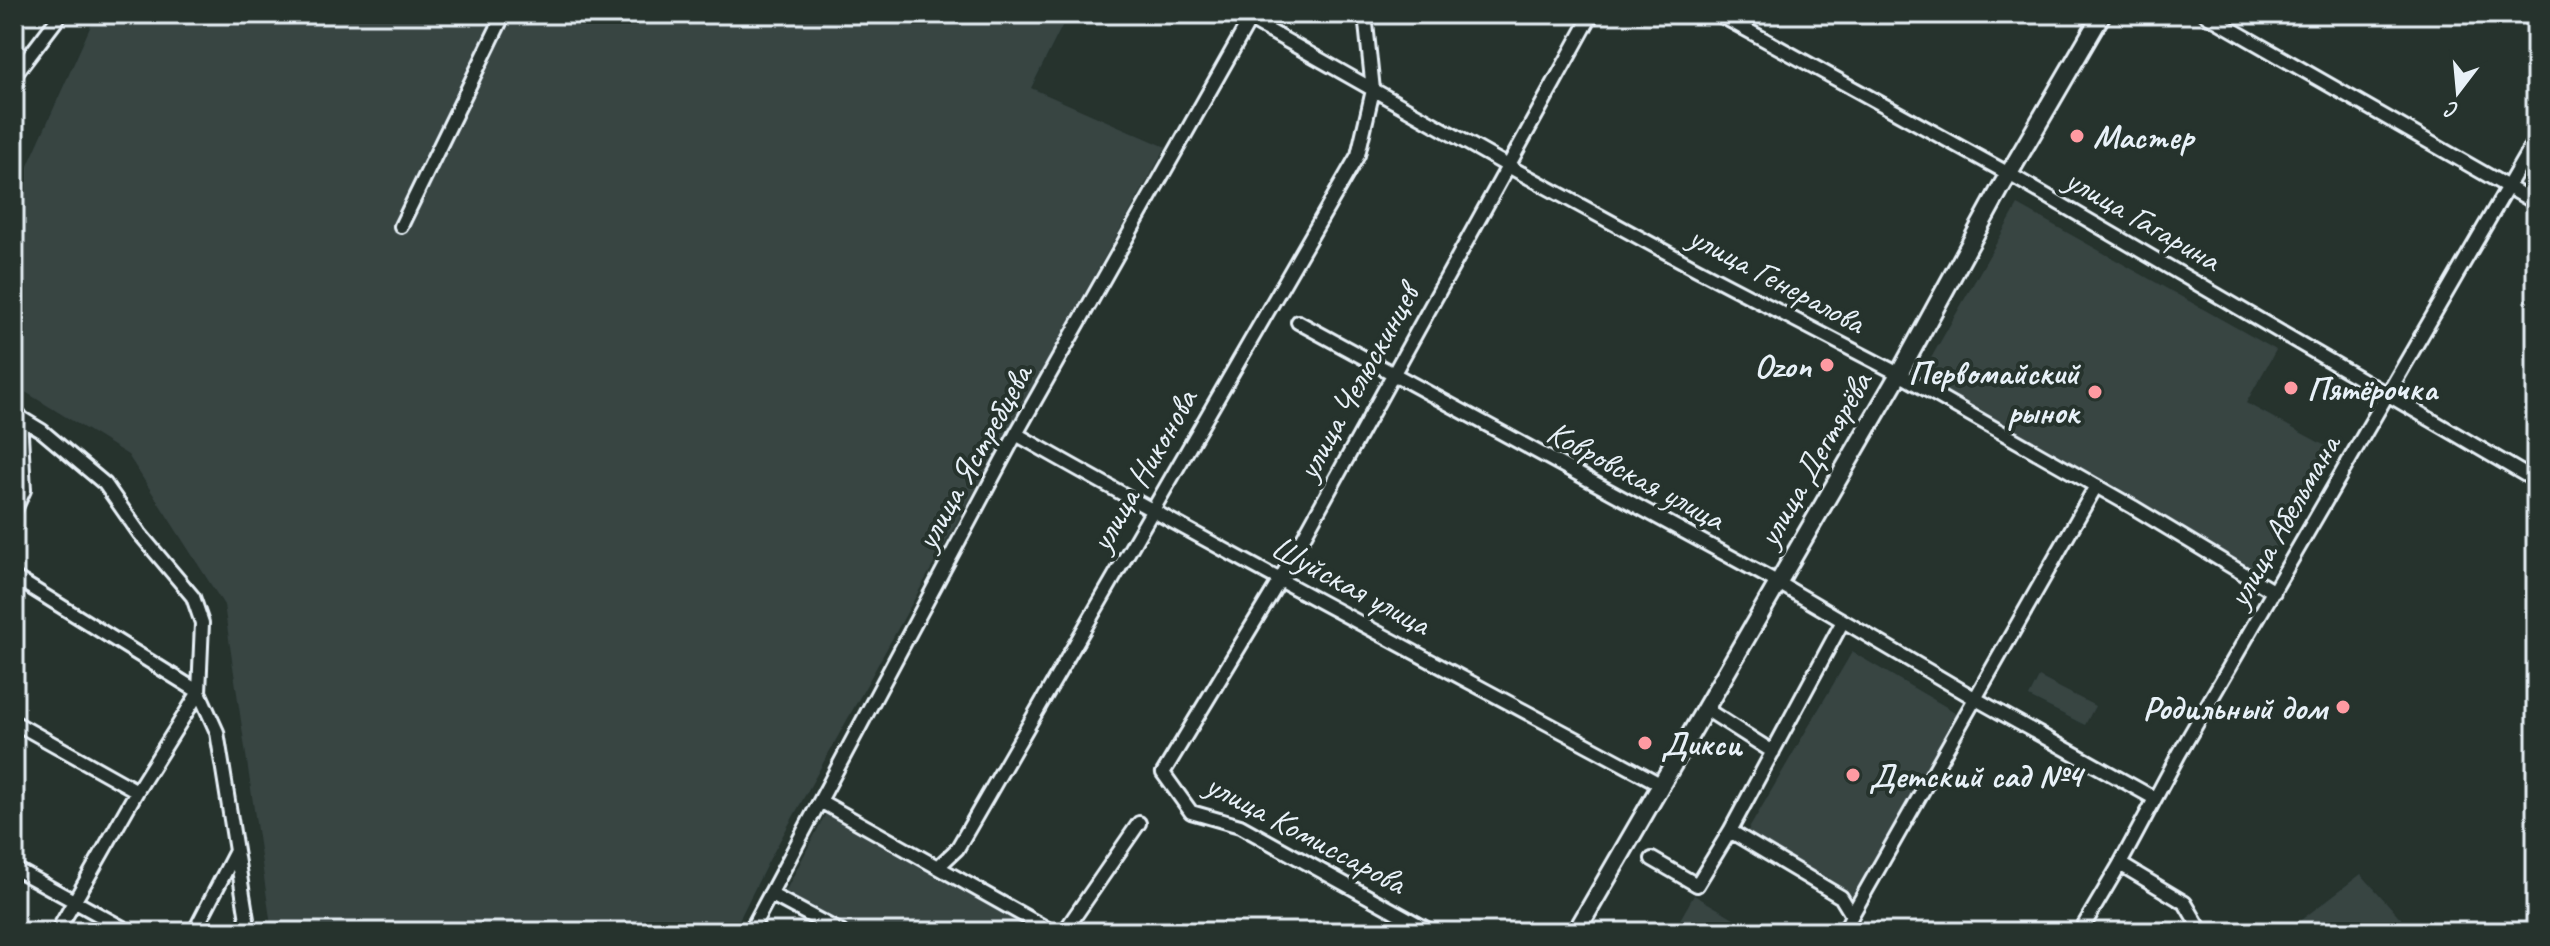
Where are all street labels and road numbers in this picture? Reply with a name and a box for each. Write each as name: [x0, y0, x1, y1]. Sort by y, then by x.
street label: улица Гагарина: [2056, 156, 2230, 282]
street label: улица Генералова: [1680, 214, 1874, 344]
street label: улица Челюскинцев: [1285, 272, 1431, 489]
street label: улица Ястребцева: [904, 354, 1043, 559]
street label: улица Дегтярёва: [1746, 362, 1882, 556]
street label: улица Никонова: [1078, 379, 1208, 561]
street label: Ковровская улица: [1540, 410, 1734, 541]
street label: улица Абельмана: [2215, 425, 2351, 616]
street label: Шуйская улица: [1264, 525, 1440, 646]
street label: улица Комиссарова: [1197, 761, 1415, 905]

